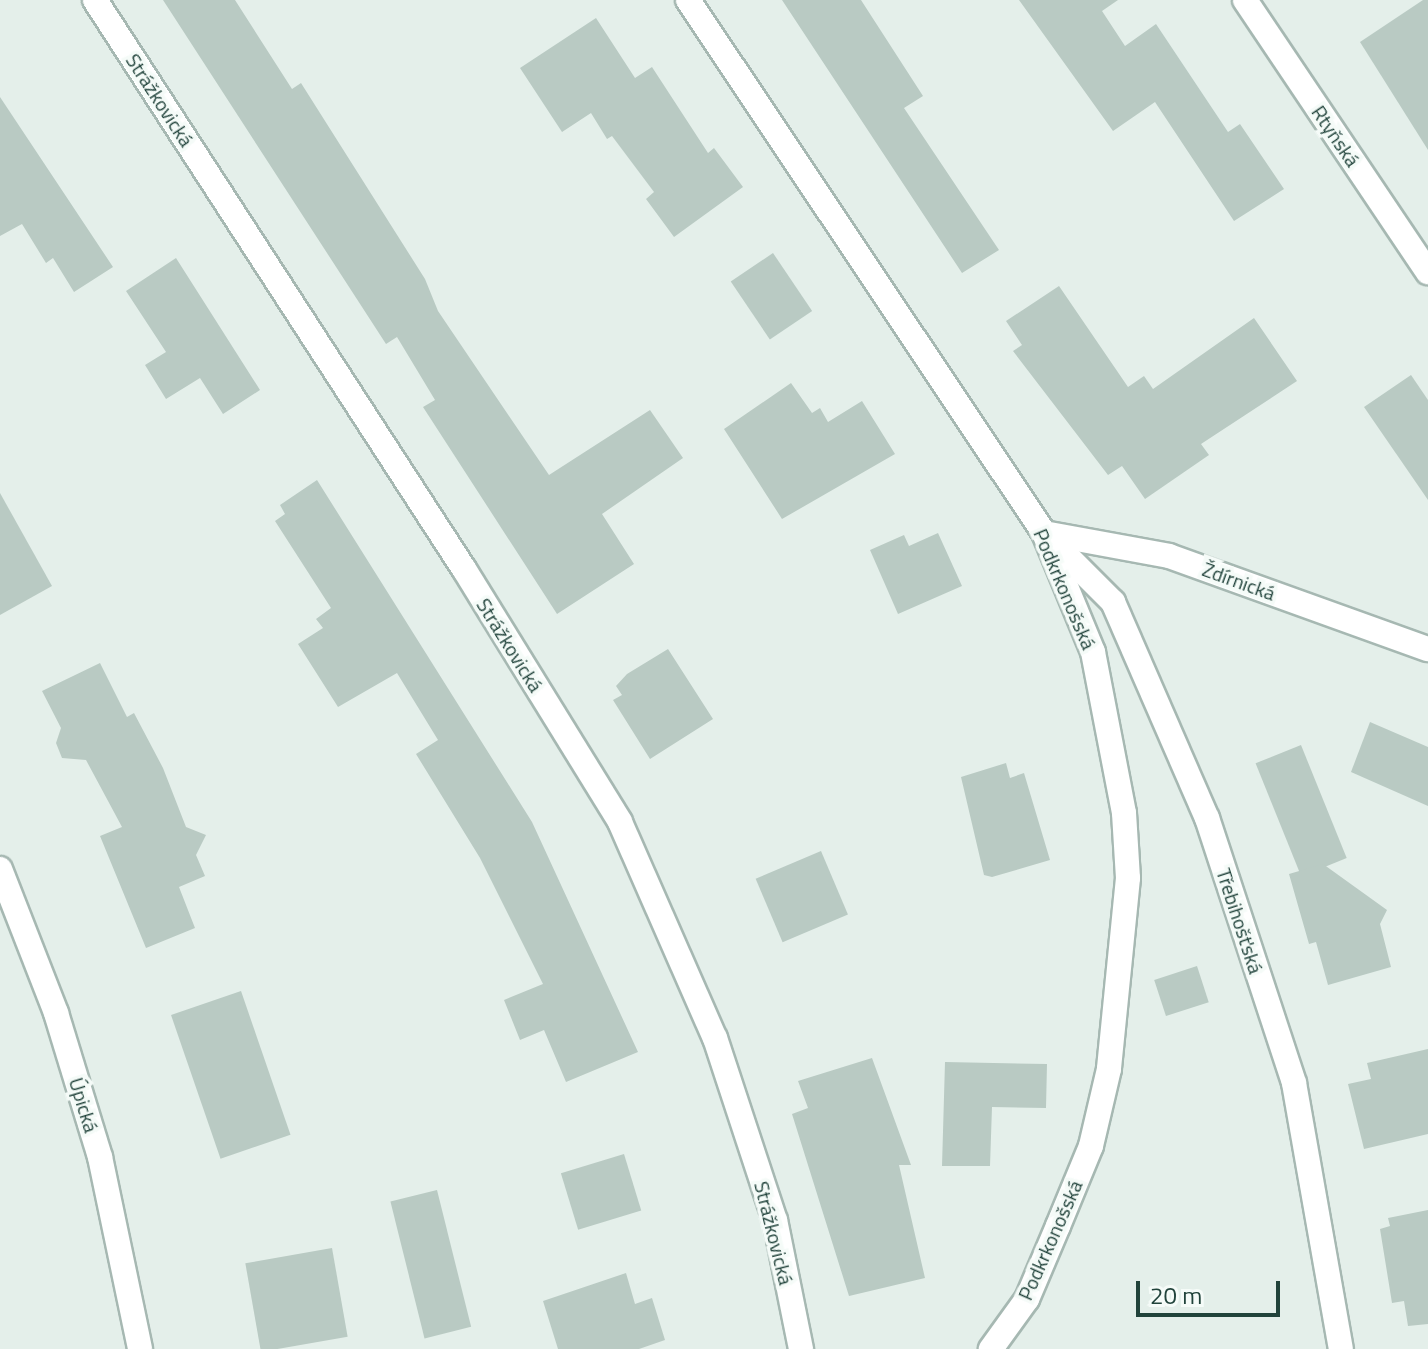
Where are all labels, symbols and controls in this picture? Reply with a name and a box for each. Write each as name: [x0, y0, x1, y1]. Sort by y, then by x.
street label: Strážkovická: [121, 49, 199, 151]
street label: Rtyňská: [1307, 101, 1365, 171]
street label: Podkrkonošská: [1029, 525, 1101, 653]
street label: Ždírnická: [1199, 557, 1279, 605]
street label: Strážkovická: [472, 594, 548, 696]
street label: Třebihošťská: [1212, 865, 1268, 977]
street label: Úpická: [64, 1075, 104, 1135]
street label: Podkrkonošská: [1013, 1176, 1087, 1304]
street label: Strážkovická: [750, 1179, 798, 1287]
scale bar: [1140, 1265, 1284, 1315]
text: 20 m: [1150, 1277, 1202, 1313]

